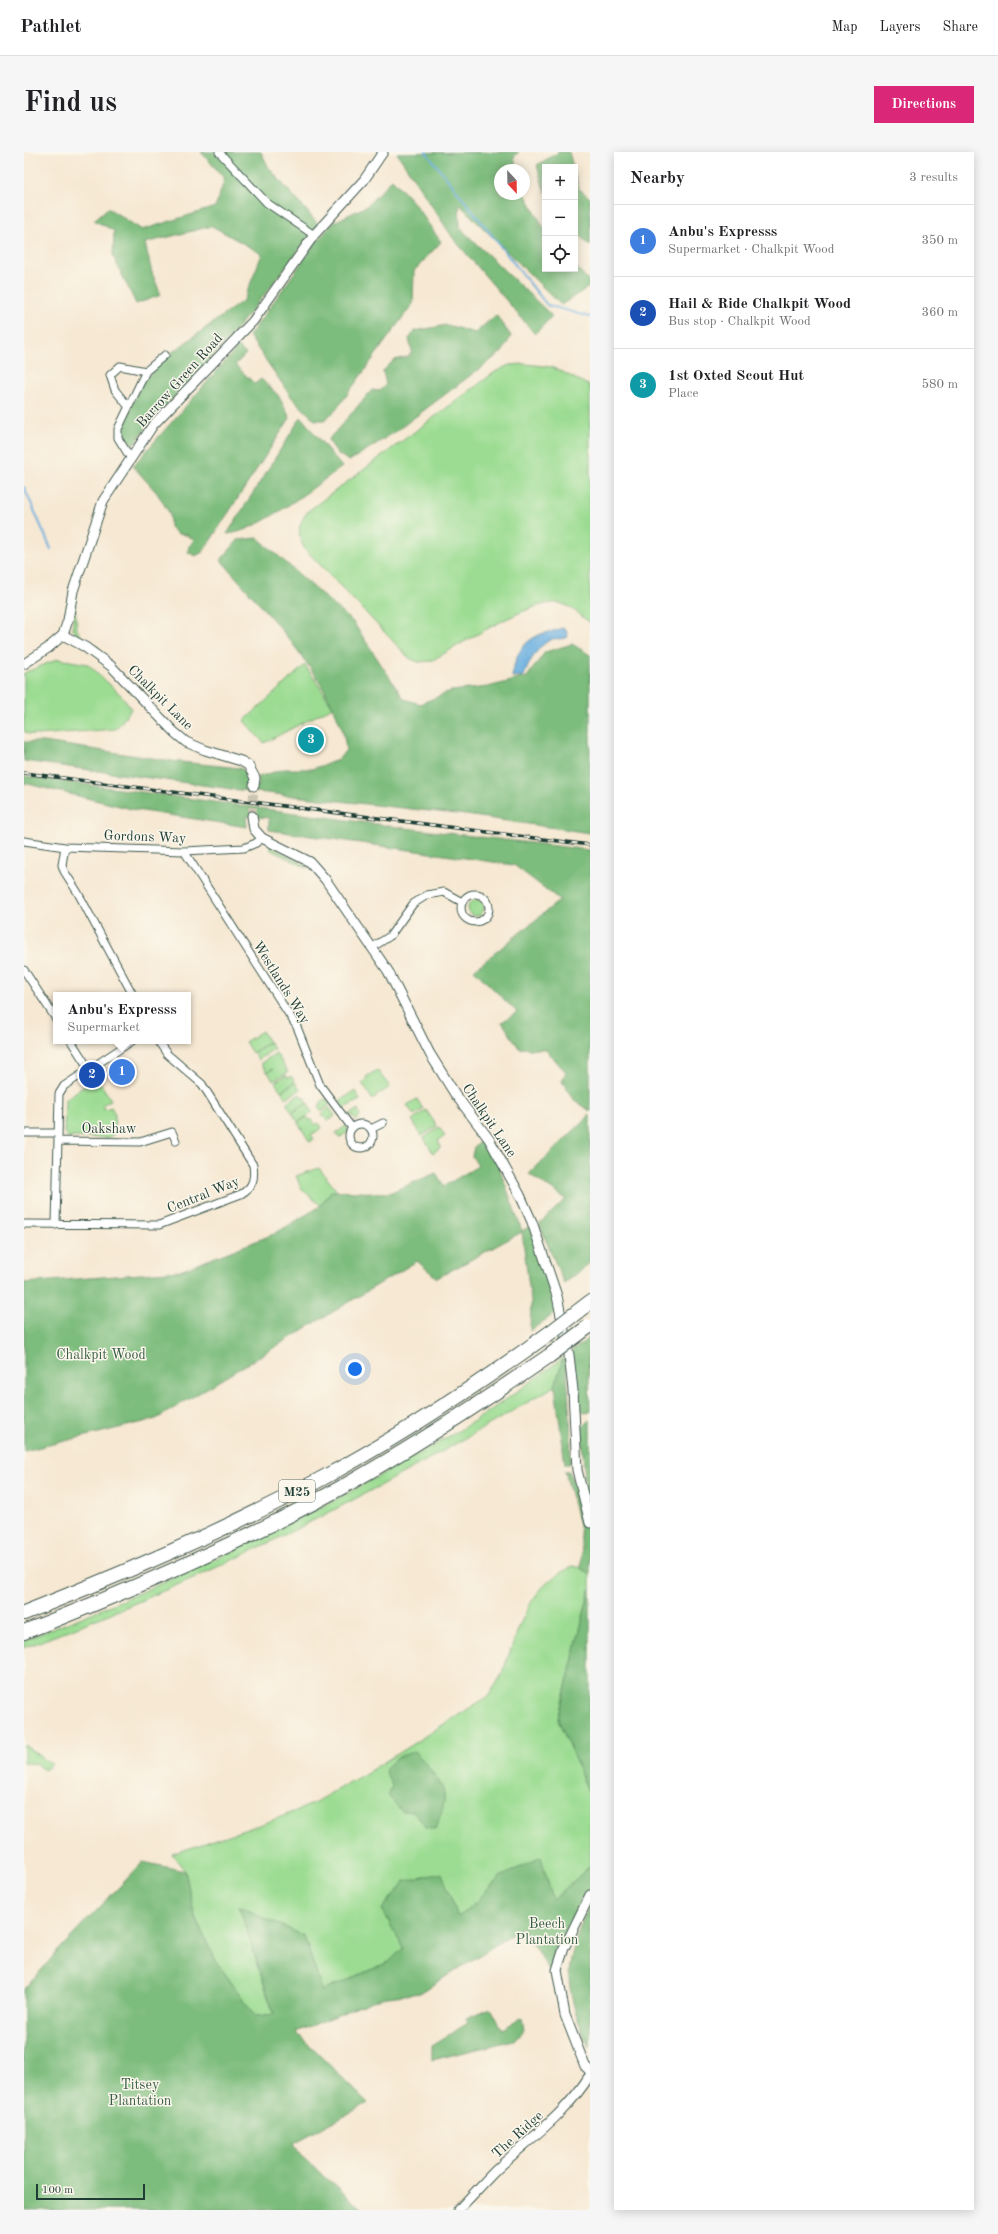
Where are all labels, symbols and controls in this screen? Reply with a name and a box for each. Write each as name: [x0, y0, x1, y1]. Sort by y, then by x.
text: Pathlet: [20, 18, 81, 37]
text: Map: [832, 20, 858, 34]
text: Layers: [880, 20, 921, 34]
text: Share: [943, 20, 978, 34]
button: Directions: [874, 86, 974, 123]
text: Find us: [24, 90, 117, 118]
north arrow: [494, 164, 530, 200]
map controls: [542, 164, 578, 272]
button: +: [542, 164, 578, 200]
text: Nearby: [630, 170, 685, 187]
text: 3 results: [909, 171, 958, 184]
button: −: [542, 200, 578, 236]
text: Anbu's Expresss: [668, 225, 777, 240]
text: 1: [639, 234, 647, 247]
text: 350 m: [921, 234, 958, 247]
button: locate: [542, 236, 578, 272]
text: Supermarket · Chalkpit Wood: [668, 243, 835, 256]
text: Hail & Ride Chalkpit Wood: [668, 297, 851, 312]
text: 2: [639, 306, 647, 319]
text: 360 m: [921, 306, 958, 319]
text: Bus stop · Chalkpit Wood: [668, 315, 811, 328]
street label: Barrow Green Road: [134, 331, 225, 430]
text: 1st Oxted Scout Hut: [668, 369, 804, 384]
text: 3: [639, 378, 647, 391]
text: 580 m: [921, 378, 958, 391]
text: Place: [668, 387, 698, 400]
street label: Chalkpit Lane: [125, 663, 195, 733]
pin: 3: [298, 725, 324, 755]
street label: Gordons Way: [103, 829, 187, 845]
street label: Westlands Way: [250, 939, 312, 1027]
popup: [53, 992, 191, 1044]
text: Anbu's Expresss: [67, 1003, 177, 1018]
text: Supermarket: [67, 1021, 140, 1034]
pin: 1: [109, 1057, 135, 1087]
pin: 2: [79, 1060, 105, 1090]
street label: Chalkpit Lane: [460, 1081, 519, 1160]
street label: Oakshaw: [81, 1122, 137, 1136]
street label: Central Way: [165, 1174, 242, 1216]
park label: Chalkpit Wood: [56, 1348, 146, 1362]
your location: [345, 1359, 365, 1379]
road number: M25: [279, 1480, 315, 1502]
park label: Beech Plantation: [516, 1917, 579, 1947]
park label: Titsey Plantation: [109, 2078, 172, 2108]
street label: The Ridge: [490, 2108, 546, 2161]
scale bar: [36, 2182, 145, 2201]
text: 100 m: [42, 2185, 73, 2196]

